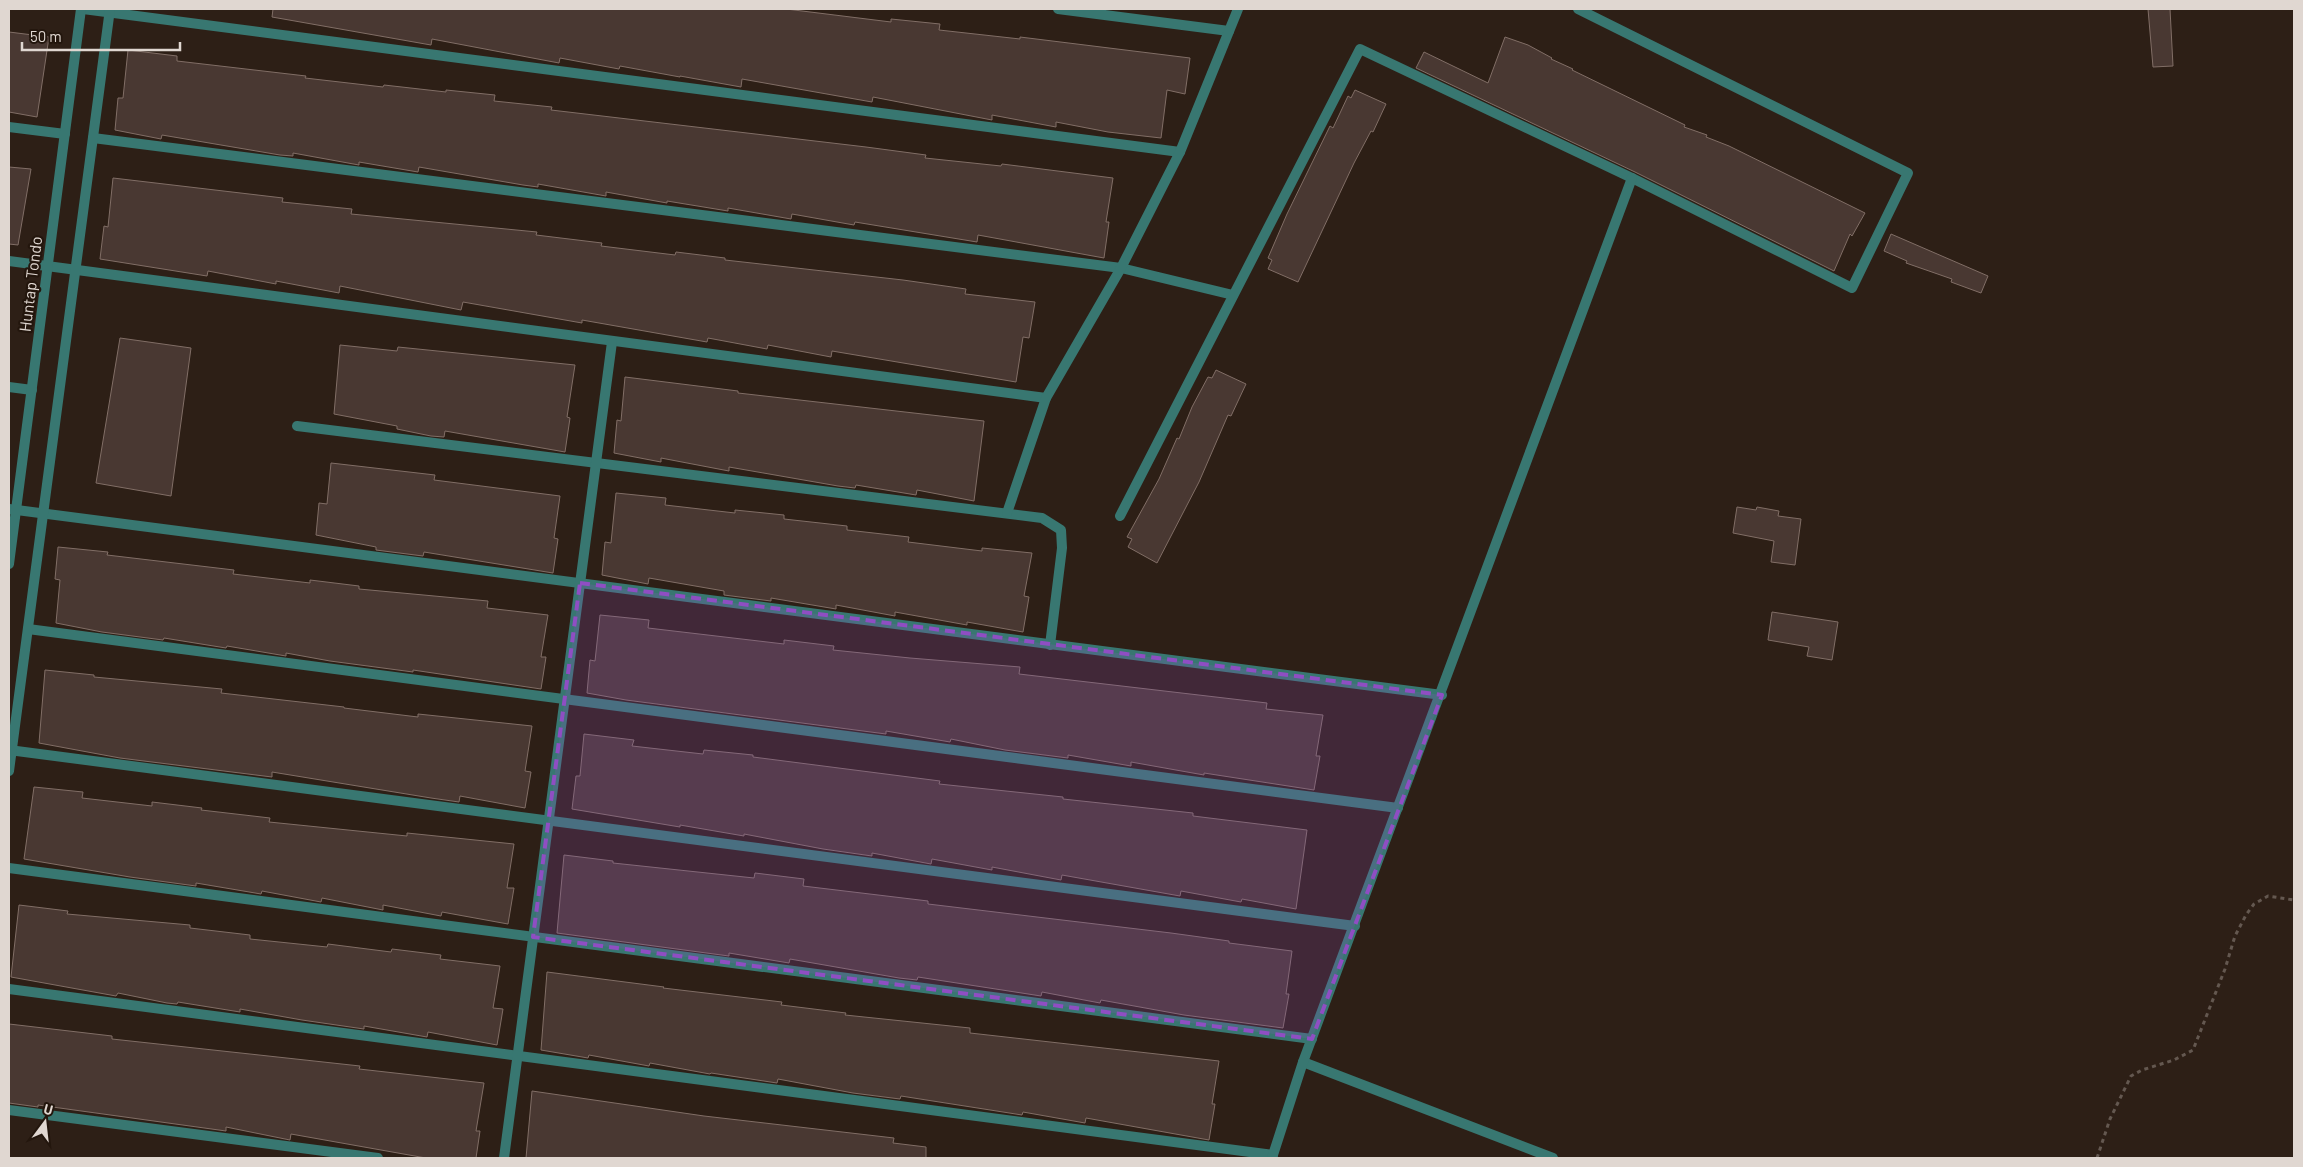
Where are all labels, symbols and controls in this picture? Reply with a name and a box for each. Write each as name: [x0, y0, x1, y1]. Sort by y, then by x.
scale bar: [22, 20, 180, 52]
text: 50 m: [30, 27, 62, 45]
street label: Huntap Tondo: [15, 235, 45, 333]
north arrow: [20, 1097, 70, 1147]
text: U: [42, 1100, 55, 1118]

